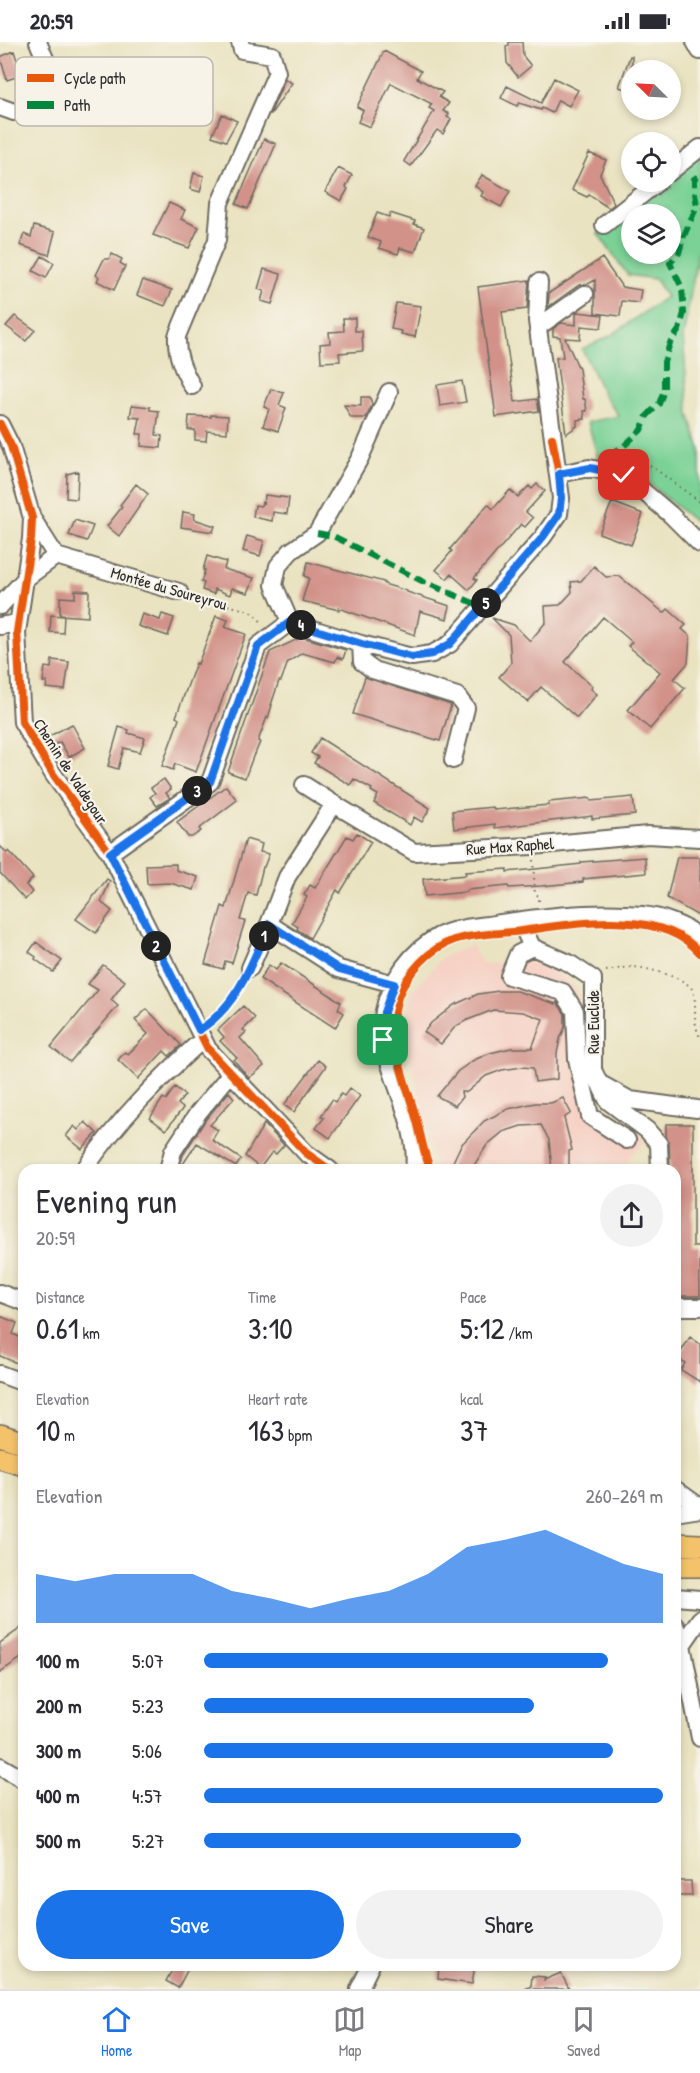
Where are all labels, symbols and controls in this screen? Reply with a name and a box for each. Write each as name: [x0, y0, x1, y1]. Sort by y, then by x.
text: 20:59: [30, 6, 73, 36]
legend: [15, 57, 213, 126]
north arrow: [621, 60, 681, 120]
map controls: [621, 60, 681, 264]
text: Cycle path: [64, 67, 126, 89]
text: Path: [64, 94, 90, 116]
button: locate: [621, 132, 681, 192]
button: layers: [621, 204, 681, 264]
pin: [598, 449, 649, 500]
icon: check: [607, 458, 640, 491]
street label: Montée du Soureyrou: [108, 561, 230, 615]
pin: 5: [471, 588, 501, 618]
text: 5: [483, 592, 489, 614]
pin: 4: [286, 610, 316, 640]
text: 4: [298, 614, 304, 636]
street label: Chemin de Valdegour: [29, 714, 113, 828]
pin: 3: [182, 776, 212, 806]
text: 3: [193, 780, 201, 802]
street label: Rue Max Raphel: [465, 832, 555, 860]
pin: 1: [249, 921, 279, 951]
text: 1: [261, 925, 267, 947]
pin: 2: [141, 931, 171, 961]
text: 2: [152, 935, 160, 957]
street label: Rue Euclide: [582, 989, 604, 1054]
pin: [357, 1014, 408, 1065]
icon: arrive: [366, 1023, 399, 1056]
text: Evening run: [36, 1179, 177, 1223]
button: share: [600, 1184, 663, 1247]
text: 20:59: [36, 1224, 75, 1251]
text: Distance: [36, 1286, 85, 1308]
text: Time: [248, 1286, 276, 1308]
text: Pace: [460, 1286, 487, 1308]
text: 0.61: [36, 1308, 79, 1348]
text: 3:10: [248, 1308, 293, 1348]
text: 5:12: [460, 1308, 505, 1348]
text: km: [79, 1322, 100, 1344]
text: /km: [505, 1322, 533, 1344]
text: Elevation: [36, 1388, 89, 1410]
text: Heart rate: [248, 1388, 308, 1410]
text: kcal: [460, 1388, 483, 1410]
text: 10: [36, 1410, 60, 1450]
text: 163: [248, 1410, 284, 1450]
text: 37: [460, 1410, 488, 1450]
text: m: [60, 1424, 75, 1446]
text: bpm: [284, 1424, 312, 1446]
text: Elevation: [36, 1482, 102, 1509]
text: 260–269 m: [585, 1482, 663, 1509]
text: 100 m: [36, 1647, 79, 1674]
text: 5:07: [132, 1647, 164, 1674]
text: 200 m: [36, 1692, 81, 1719]
text: 5:23: [132, 1692, 163, 1719]
text: 300 m: [36, 1737, 81, 1764]
text: 5:06: [132, 1737, 162, 1764]
text: 400 m: [36, 1782, 80, 1809]
text: 4:57: [132, 1782, 163, 1809]
text: 500 m: [36, 1827, 81, 1854]
text: 5:27: [132, 1827, 164, 1854]
button: Save: [36, 1890, 344, 1959]
button: Share: [356, 1890, 663, 1959]
tab: Home: [100, 2003, 133, 2061]
tab: Map: [333, 2003, 366, 2061]
tab: Saved: [567, 2003, 600, 2061]

